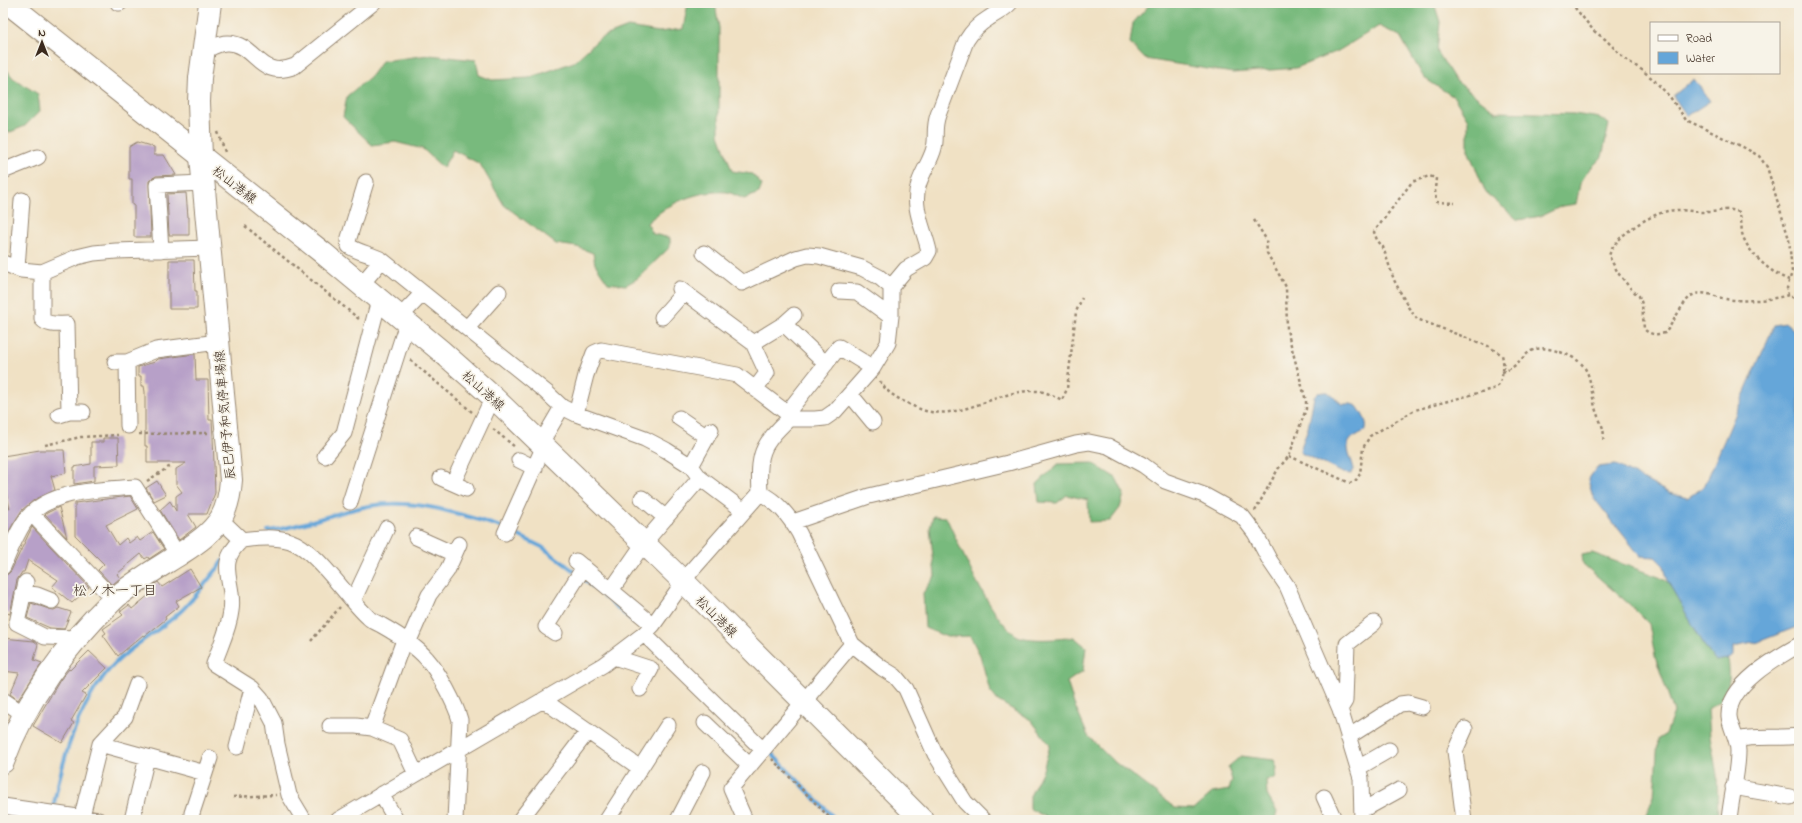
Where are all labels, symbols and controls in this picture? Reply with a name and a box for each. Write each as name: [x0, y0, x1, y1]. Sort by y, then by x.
north arrow: [22, 22, 62, 62]
legend: [1650, 22, 1780, 74]
text: N: [38, 25, 46, 41]
text: Road: [1686, 30, 1712, 48]
text: Water: [1686, 50, 1715, 68]
street label: 松山港線: [208, 162, 261, 209]
street label: 辰巳伊予和気停車場線: [210, 348, 241, 480]
street label: 松山港線: [457, 367, 509, 416]
district label: 松ノ木一丁目: [73, 581, 157, 602]
street label: 松山港線: [691, 592, 742, 643]

